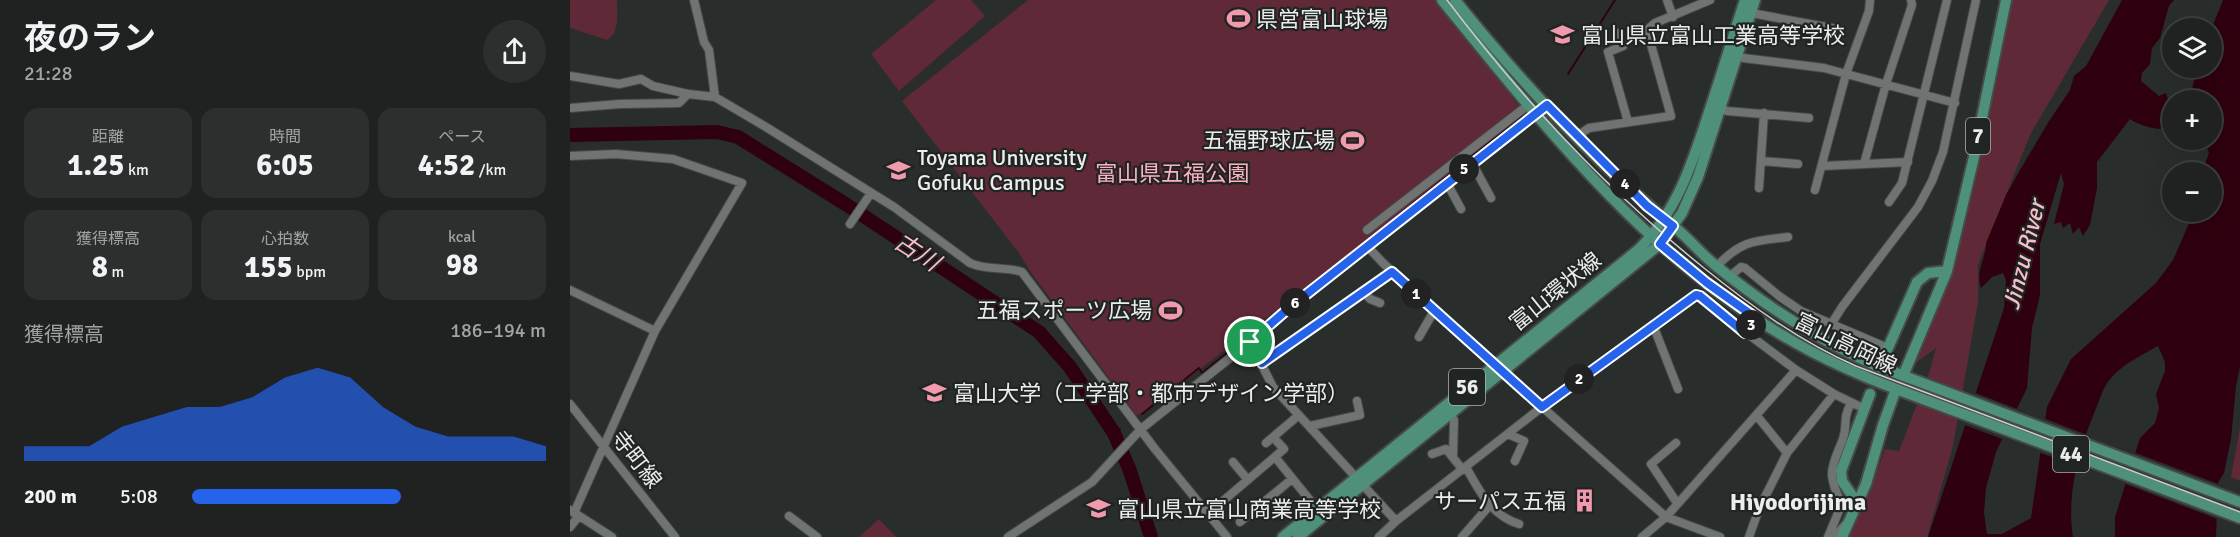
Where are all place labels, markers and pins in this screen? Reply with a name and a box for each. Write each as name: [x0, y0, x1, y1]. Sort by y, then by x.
sports icon: 県営富山球場: [1225, 6, 1251, 32]
place label: 県営富山球場: [1256, 6, 1388, 33]
school or university icon: 富山県立富山工業高等学校: [1550, 22, 1576, 48]
place label: 富山県立富山工業高等学校: [1581, 22, 1845, 49]
place label: 五福野球広場: [1203, 127, 1335, 154]
sports icon: 五福野球広場: [1340, 127, 1366, 153]
place label: Toyama University Gofuku Campus: [917, 144, 1087, 196]
pin: 5: [1449, 154, 1479, 184]
school or university icon: Toyama University Gofuku Campus: [886, 157, 912, 183]
pin: 4: [1610, 169, 1640, 199]
pin: 1: [1401, 279, 1431, 309]
pin: 6: [1280, 288, 1310, 318]
place label: 五福スポーツ広場: [976, 297, 1152, 324]
sports icon: 五福スポーツ広場: [1157, 297, 1183, 323]
pin: 3: [1736, 310, 1766, 340]
pin: [1224, 316, 1275, 367]
pin: 2: [1564, 364, 1594, 394]
school or university icon: 富山大学（工学部・都市デザイン学部）: [922, 380, 948, 406]
place label: 富山大学（工学部・都市デザイン学部）: [953, 380, 1349, 407]
place label: サーパス五福: [1434, 488, 1566, 515]
building icon: サーパス五福: [1571, 488, 1597, 514]
school or university icon: 富山県立富山商業高等学校: [1086, 496, 1112, 522]
place label: 富山県立富山商業高等学校: [1117, 496, 1381, 523]

